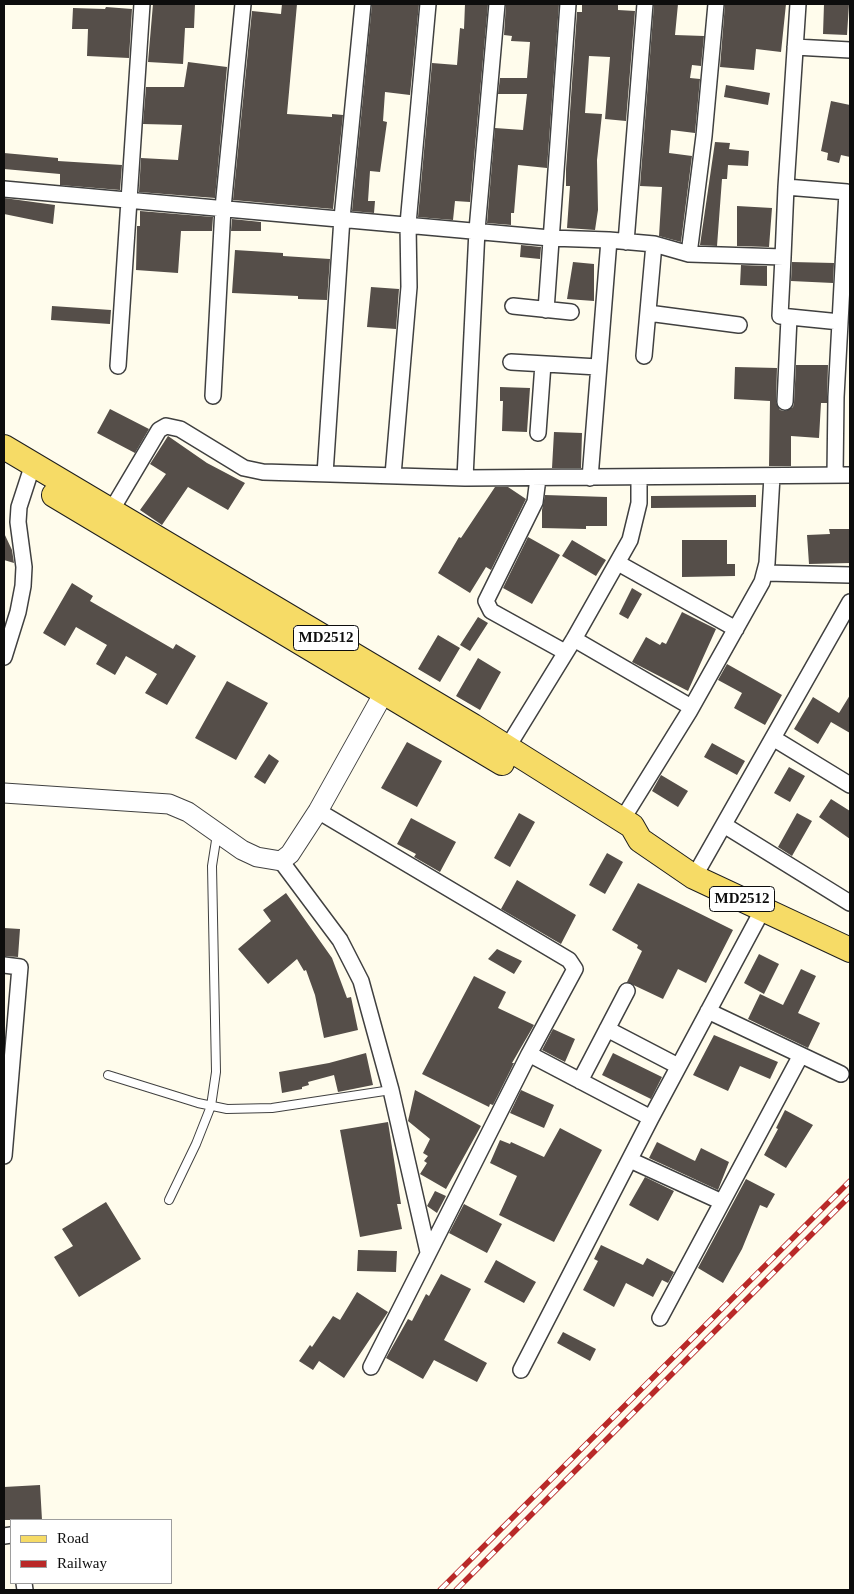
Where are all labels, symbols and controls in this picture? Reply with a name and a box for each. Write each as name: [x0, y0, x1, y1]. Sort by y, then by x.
road number: MD2512: [294, 626, 358, 650]
road number: MD2512: [710, 886, 774, 912]
legend: [10, 1519, 172, 1584]
text: Road: [57, 1530, 89, 1546]
text: Railway: [57, 1555, 107, 1571]

